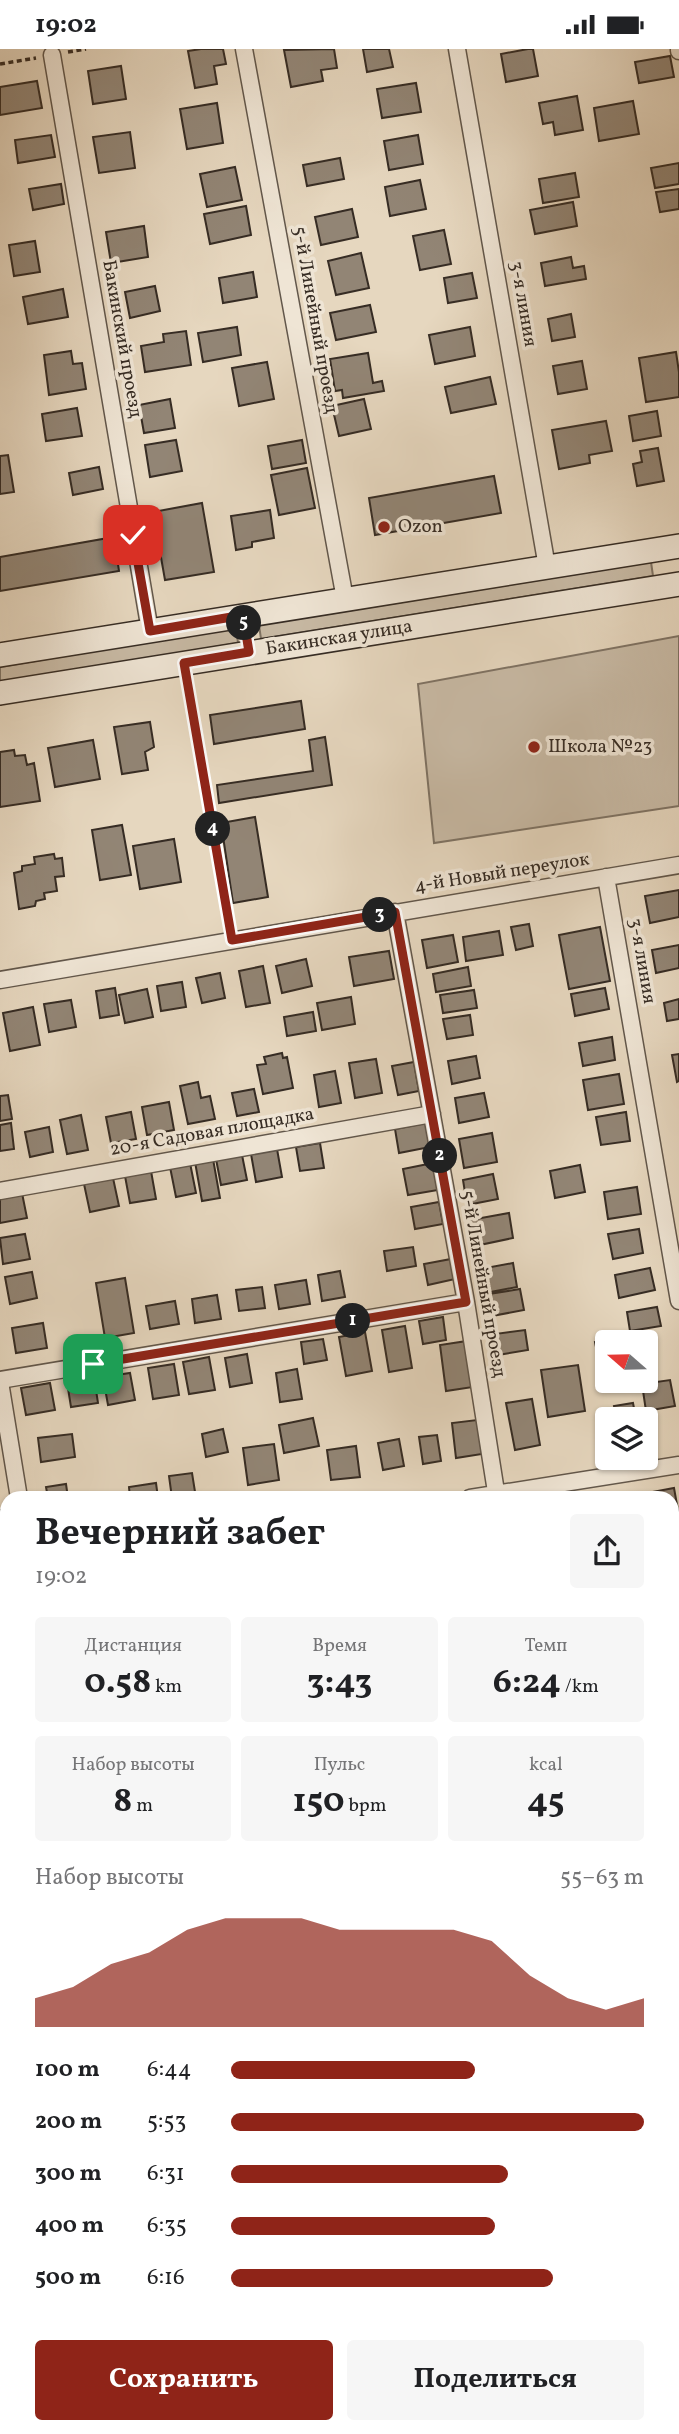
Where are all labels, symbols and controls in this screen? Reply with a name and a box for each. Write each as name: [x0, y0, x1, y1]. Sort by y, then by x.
text: 19:02: [35, 7, 97, 43]
street label: 5-й Линейный проезд: [286, 224, 344, 416]
street label: Бакинский проезд: [95, 258, 149, 420]
street label: 3-я линия: [503, 259, 543, 349]
pin: [103, 505, 163, 565]
place label: Ozon: [398, 514, 443, 540]
icon: check: [114, 516, 152, 554]
marker: Ozon: [376, 519, 392, 535]
pin: 5: [226, 605, 262, 641]
text: 5: [239, 609, 248, 635]
street label: Бакинская улица: [264, 614, 414, 662]
place label: Школа №23: [548, 734, 652, 760]
marker: Школа №23: [526, 739, 542, 755]
pin: 4: [196, 811, 230, 847]
text: 4: [207, 815, 218, 841]
street label: 4-й Новый переулок: [413, 846, 591, 900]
pin: 3: [362, 897, 398, 933]
text: 3: [375, 901, 384, 927]
street label: 3-я линия: [622, 916, 662, 1006]
street label: 20-я Садовая площадка: [108, 1101, 316, 1163]
pin: 2: [422, 1139, 458, 1173]
text: 2: [435, 1142, 444, 1168]
street label: 5-й Линейный проезд: [454, 1188, 512, 1380]
pin: 1: [336, 1303, 370, 1339]
text: 1: [349, 1307, 356, 1333]
north arrow: [595, 1330, 658, 1393]
map controls: [595, 1330, 658, 1470]
pin: [63, 1334, 123, 1394]
icon: arrive: [74, 1345, 112, 1383]
button: layers: [595, 1407, 658, 1470]
text: Вечерний забег: [35, 1508, 325, 1561]
button: share: [570, 1514, 644, 1588]
text: 19:02: [35, 1561, 87, 1593]
text: Дистанция: [84, 1633, 182, 1659]
text: Время: [312, 1633, 367, 1659]
text: Темп: [524, 1633, 567, 1659]
text: 0.58: [84, 1659, 151, 1707]
text: 3:43: [307, 1659, 372, 1707]
text: 6:24: [493, 1659, 561, 1707]
text: km: [151, 1674, 182, 1700]
text: /km: [561, 1674, 599, 1700]
text: Набор высоты: [72, 1752, 195, 1778]
text: Пульс: [314, 1752, 365, 1778]
text: kcal: [529, 1752, 563, 1778]
text: 8: [113, 1778, 132, 1826]
text: 150: [292, 1778, 345, 1826]
text: 45: [527, 1778, 565, 1826]
text: m: [132, 1793, 153, 1819]
text: bpm: [345, 1793, 387, 1819]
text: Набор высоты: [35, 1862, 184, 1894]
text: 55–63 m: [560, 1862, 644, 1894]
text: 100 m: [35, 2054, 100, 2086]
text: 6:44: [147, 2054, 192, 2086]
text: 200 m: [35, 2106, 102, 2138]
text: 5:53: [147, 2106, 186, 2138]
text: 300 m: [35, 2158, 102, 2190]
text: 6:31: [147, 2158, 185, 2190]
text: 400 m: [35, 2210, 104, 2242]
text: 6:35: [147, 2210, 187, 2242]
text: 500 m: [35, 2262, 101, 2294]
text: 6:16: [147, 2262, 185, 2294]
button: Сохранить: [35, 2340, 333, 2420]
button: Поделиться: [347, 2340, 644, 2420]

